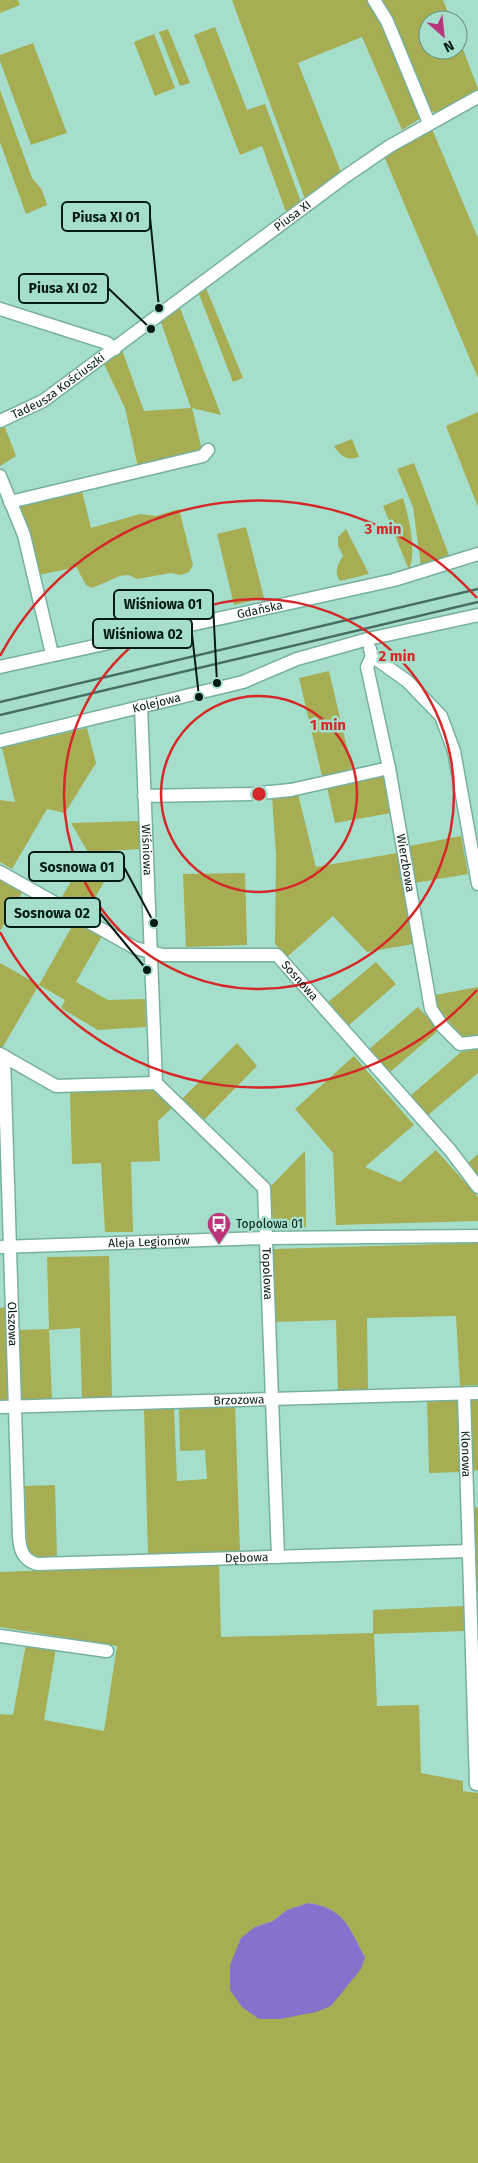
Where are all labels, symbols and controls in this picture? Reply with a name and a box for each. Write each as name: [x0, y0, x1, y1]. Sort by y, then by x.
north arrow: [418, 10, 468, 60]
text: N: [441, 36, 457, 56]
street label: Piusa XI: [271, 198, 314, 234]
callout: Piusa XI 01: [62, 202, 150, 231]
text: Piusa XI 01: [72, 209, 140, 226]
callout: Piusa XI 02: [19, 274, 108, 303]
text: Piusa XI 02: [29, 280, 97, 297]
street label: Tadeusza Kościuszki: [9, 351, 108, 422]
text: 3 min: [364, 520, 401, 538]
callout: Wiśniowa 01: [114, 590, 213, 619]
text: Wiśniowa 01: [124, 596, 202, 613]
street label: Gdańska: [236, 598, 284, 621]
callout: Wiśniowa 02: [93, 619, 192, 648]
text: Wiśniowa 02: [103, 626, 183, 643]
text: 2 min: [379, 647, 415, 665]
street label: Kolejowa: [131, 690, 182, 716]
text: 1 min: [310, 716, 346, 734]
centre of rings: [250, 785, 268, 803]
street label: Wiśniowa: [139, 824, 155, 876]
street label: Wierzbowa: [394, 833, 418, 893]
callout: Sosnowa 01: [29, 852, 124, 881]
text: Sosnowa 01: [40, 859, 114, 876]
callout: Sosnowa 02: [5, 898, 100, 927]
text: Sosnowa 02: [14, 905, 90, 922]
street label: Sosnowa: [278, 958, 321, 1003]
bus stop icon: Topolowa 01: [206, 1211, 232, 1245]
place label: Topolowa 01: [236, 1217, 303, 1231]
street label: Aleja Legionów: [108, 1234, 190, 1250]
street label: Topolowa: [259, 1247, 275, 1300]
street label: Olszowa: [5, 1301, 20, 1346]
street label: Brzozowa: [213, 1392, 265, 1408]
street label: Klonowa: [458, 1430, 474, 1477]
street label: Dębowa: [225, 1550, 269, 1565]

